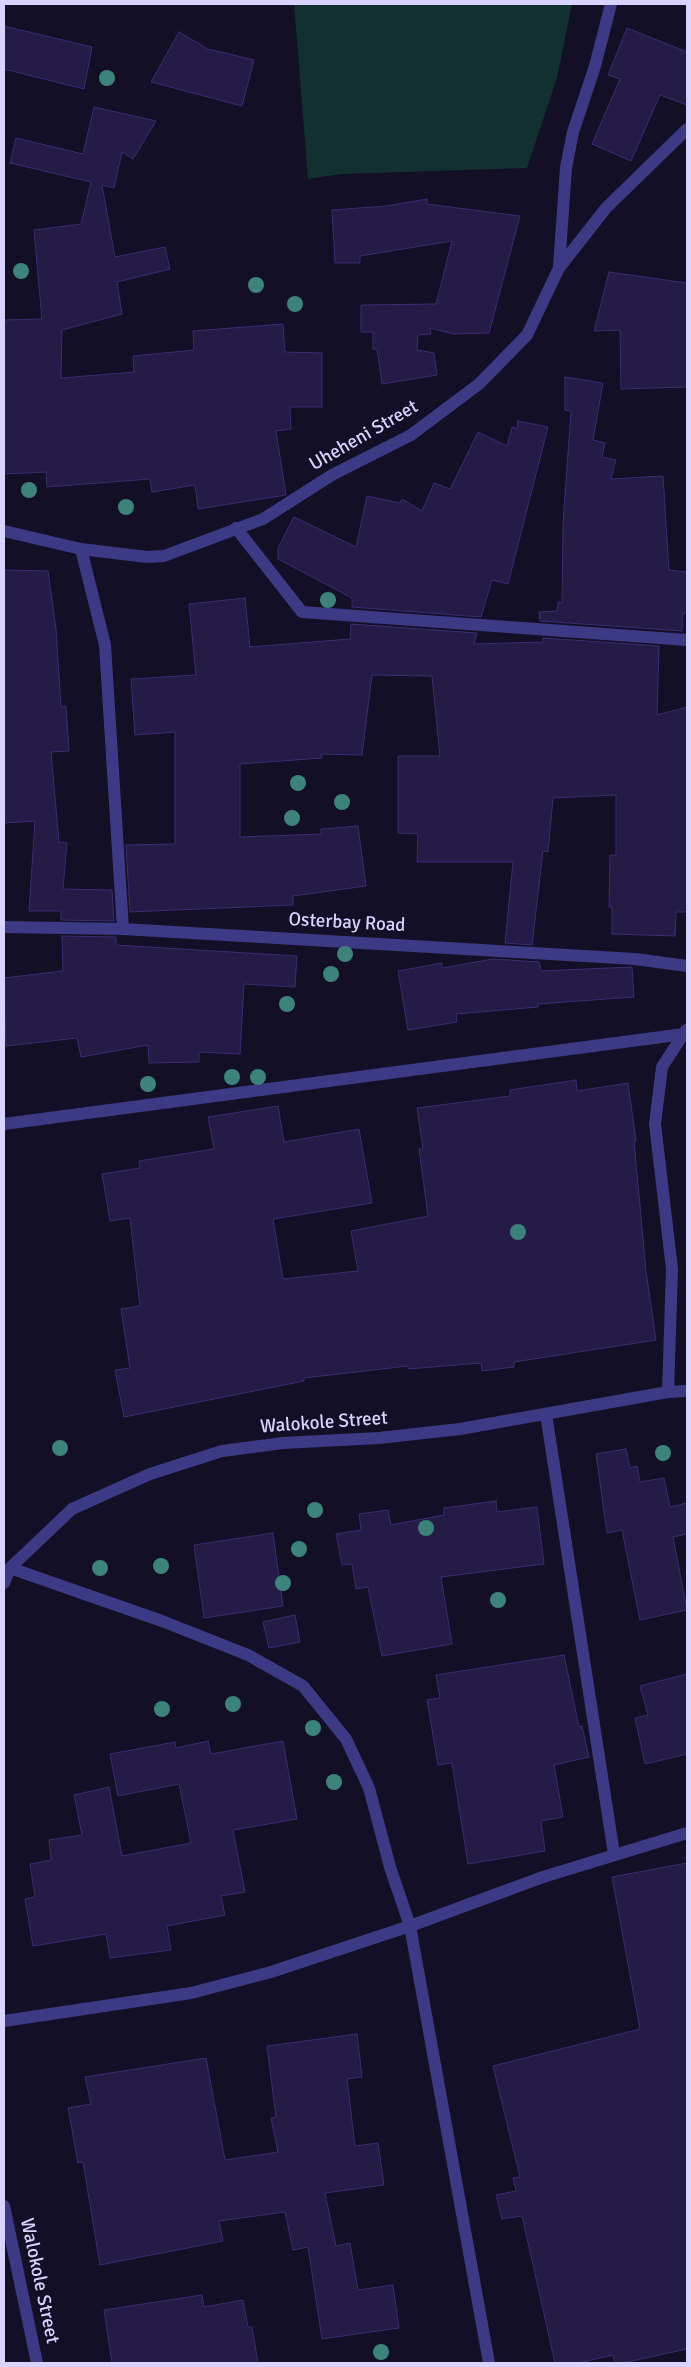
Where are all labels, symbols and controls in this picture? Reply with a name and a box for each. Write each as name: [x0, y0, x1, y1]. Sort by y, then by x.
street label: Uheheni Street: [306, 396, 422, 476]
street label: Osterbay Road: [288, 909, 406, 937]
street label: Walokole Street: [259, 1407, 389, 1439]
street label: Walokole Street: [15, 2216, 63, 2346]

